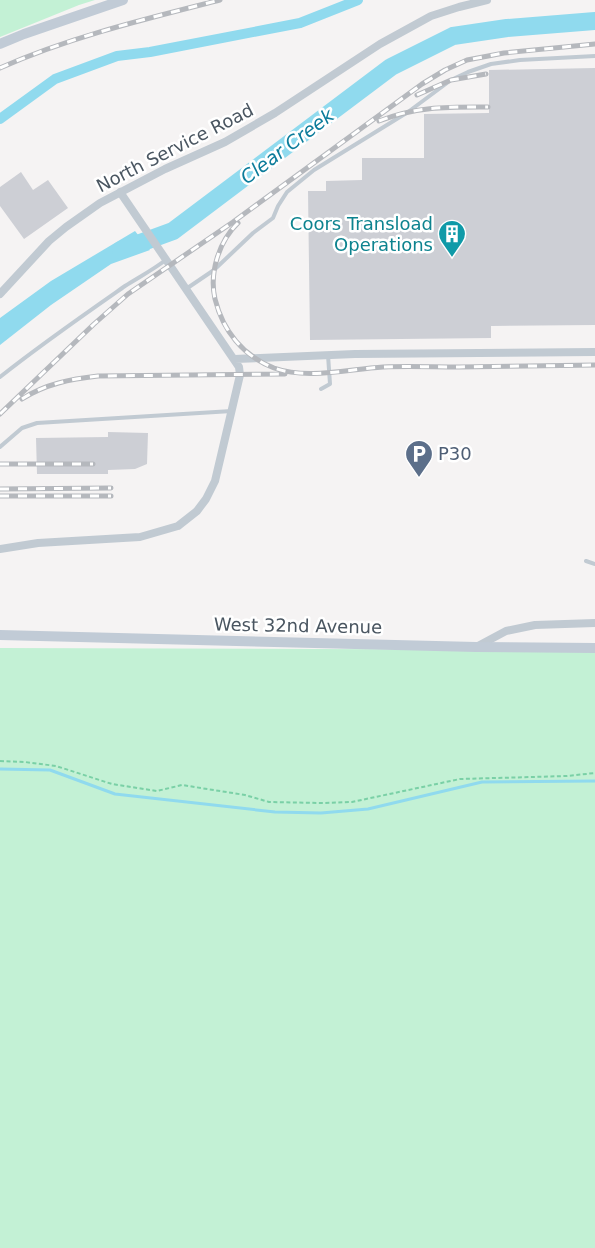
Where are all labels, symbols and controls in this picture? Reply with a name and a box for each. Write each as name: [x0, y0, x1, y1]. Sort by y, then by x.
street label: North Service Road: [93, 99, 257, 196]
water label: Clear Creek: [236, 103, 339, 188]
place label: Coors Transload Operations: [290, 213, 433, 255]
building icon: Coors Transload Operations: [437, 219, 467, 258]
parking icon: P30: [404, 439, 434, 478]
place label: P30: [438, 443, 472, 464]
street label: West 32nd Avenue: [214, 614, 382, 637]

